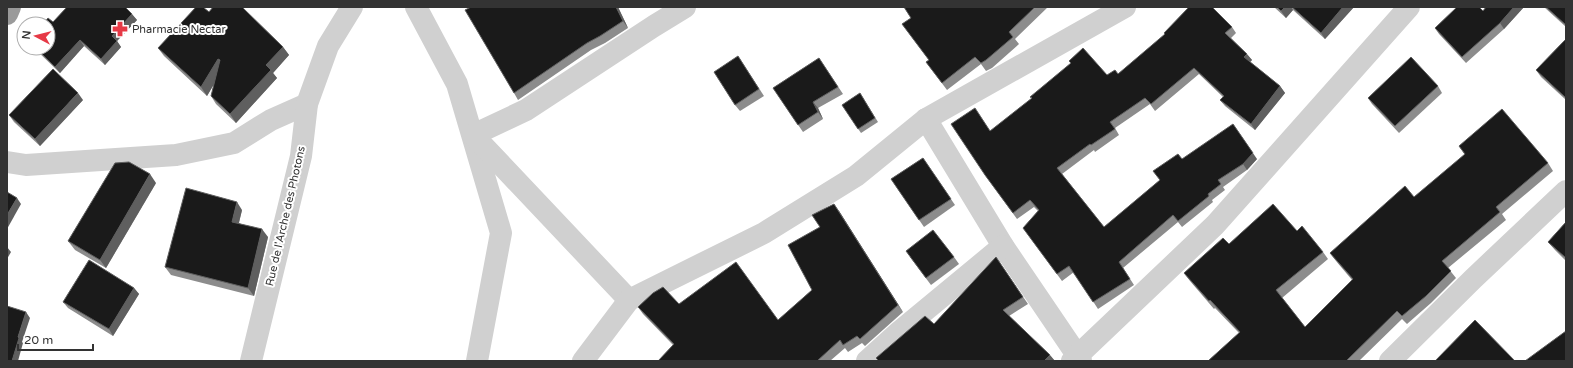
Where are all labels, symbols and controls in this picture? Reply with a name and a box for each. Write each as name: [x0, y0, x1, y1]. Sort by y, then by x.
north arrow: [16, 16, 56, 56]
pharmacy icon: Pharmacie Nectar: [111, 20, 129, 38]
place label: Pharmacie Nectar: [132, 23, 227, 36]
text: N: [20, 30, 34, 40]
street label: Rue de l'Arche des Photons: [263, 145, 308, 287]
scale bar: [18, 326, 93, 352]
text: 20 m: [24, 333, 53, 347]

